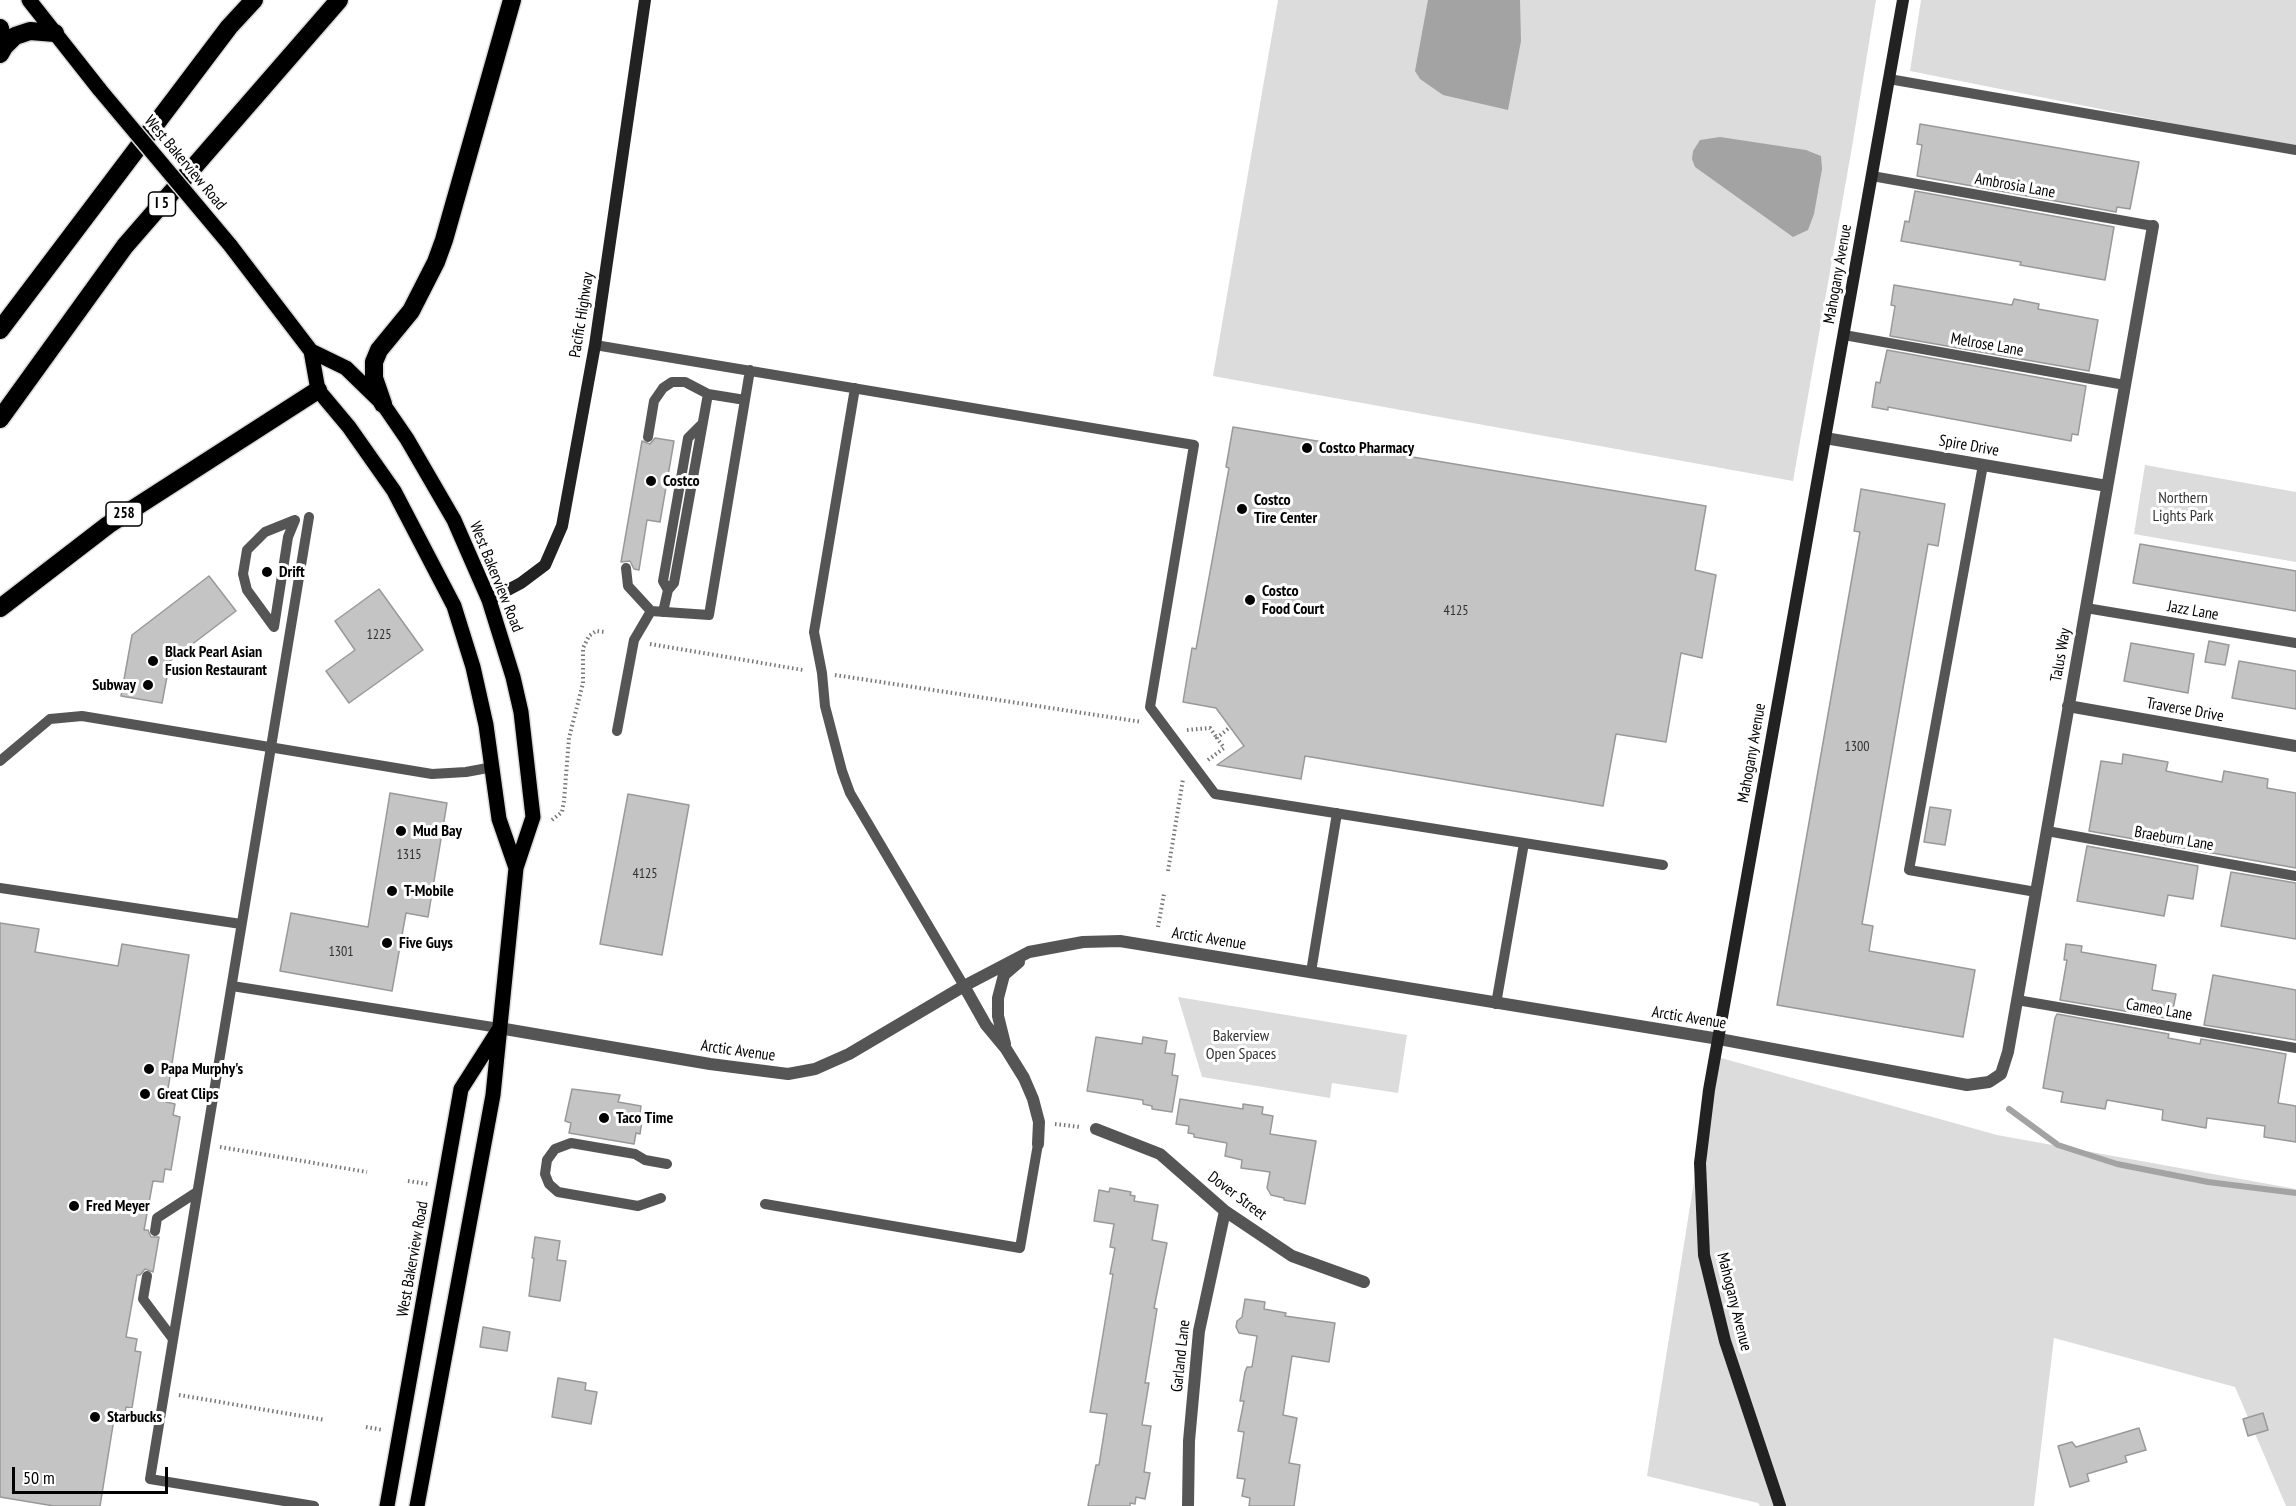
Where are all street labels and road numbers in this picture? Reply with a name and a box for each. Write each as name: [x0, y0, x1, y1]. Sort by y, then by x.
street label: West Bakerview Road: [140, 112, 230, 214]
street label: Ambrosia Lane: [1973, 169, 2057, 203]
road number: I 5: [148, 192, 176, 216]
street label: Mahogany Avenue: [1820, 223, 1856, 325]
street label: Pacific Highway: [566, 271, 598, 359]
street label: Melrose Lane: [1949, 329, 2025, 361]
street label: Spire Drive: [1937, 431, 2001, 461]
road number: 258: [106, 502, 142, 526]
street label: West Bakerview Road: [465, 519, 527, 635]
street label: Jazz Lane: [2166, 597, 2220, 625]
street label: Talus Way: [2047, 627, 2075, 683]
street label: Traverse Drive: [2145, 694, 2225, 726]
street label: Mahogany Avenue: [1734, 702, 1770, 804]
street label: Braeburn Lane: [2133, 823, 2215, 855]
street label: Arctic Avenue: [1170, 924, 1248, 954]
street label: Cameo Lane: [2124, 995, 2194, 1025]
street label: Arctic Avenue: [1650, 1003, 1728, 1033]
street label: Arctic Avenue: [699, 1036, 777, 1066]
street label: Dover Street: [1204, 1168, 1270, 1224]
street label: West Bakerview Road: [393, 1200, 433, 1318]
street label: Mahogany Avenue: [1712, 1251, 1756, 1353]
street label: Garland Lane: [1168, 1319, 1194, 1393]

